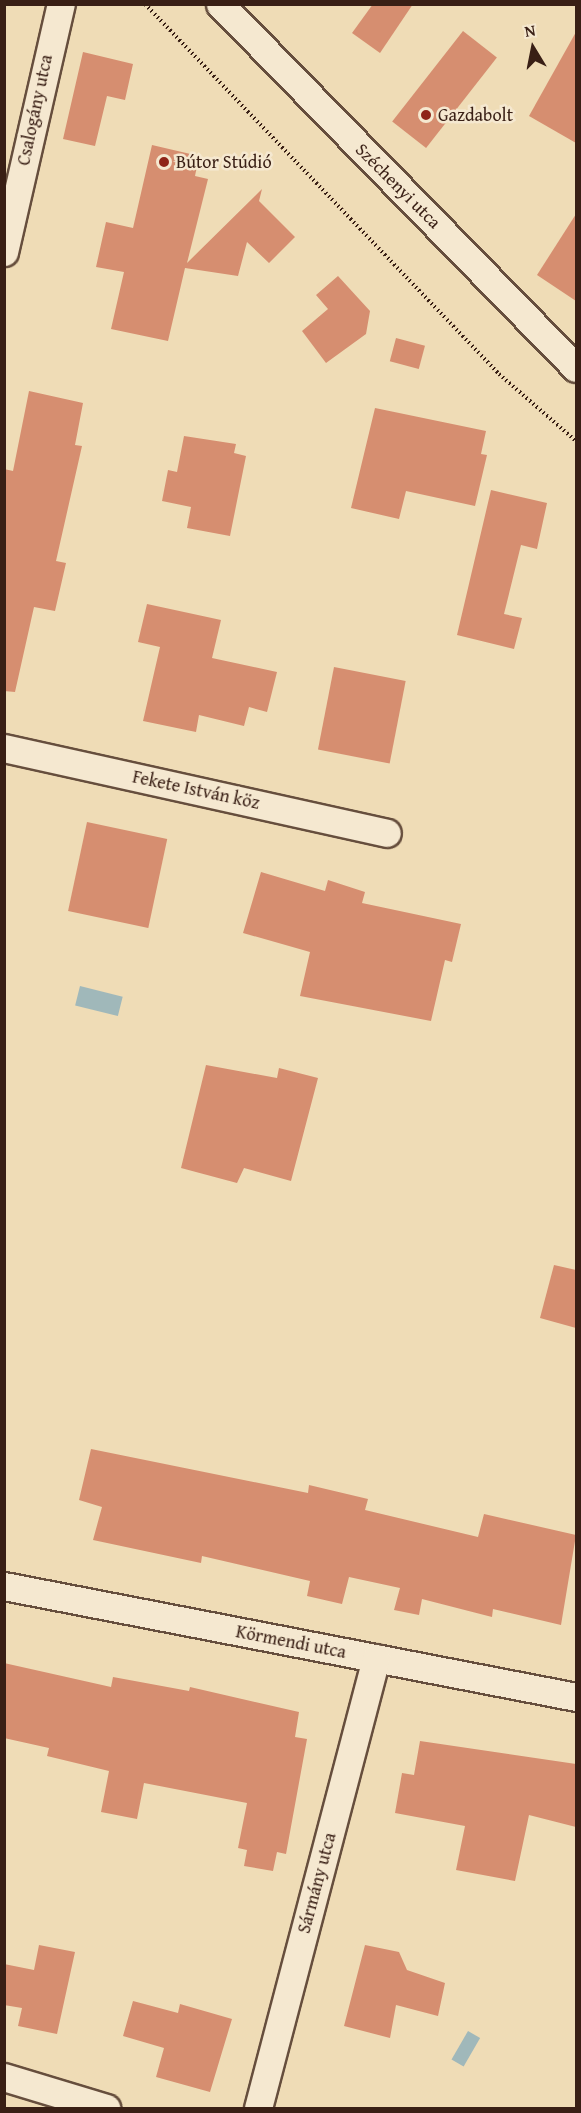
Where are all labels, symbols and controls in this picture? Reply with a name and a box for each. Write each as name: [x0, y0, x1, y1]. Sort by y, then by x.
north arrow: [503, 18, 563, 78]
text: N: [523, 18, 537, 43]
street label: Csalogány utca: [13, 53, 57, 167]
place label: Gazdabolt: [438, 104, 513, 126]
marker: Gazdabolt: [419, 108, 433, 122]
street label: Széchenyi utca: [351, 139, 445, 233]
place label: Bútor Stúdió: [176, 151, 272, 173]
marker: Bútor Stúdió: [157, 155, 171, 169]
street label: Fekete István köz: [131, 766, 261, 814]
street label: Körmendi utca: [234, 1621, 348, 1663]
street label: Sármány utca: [293, 1830, 341, 1936]

